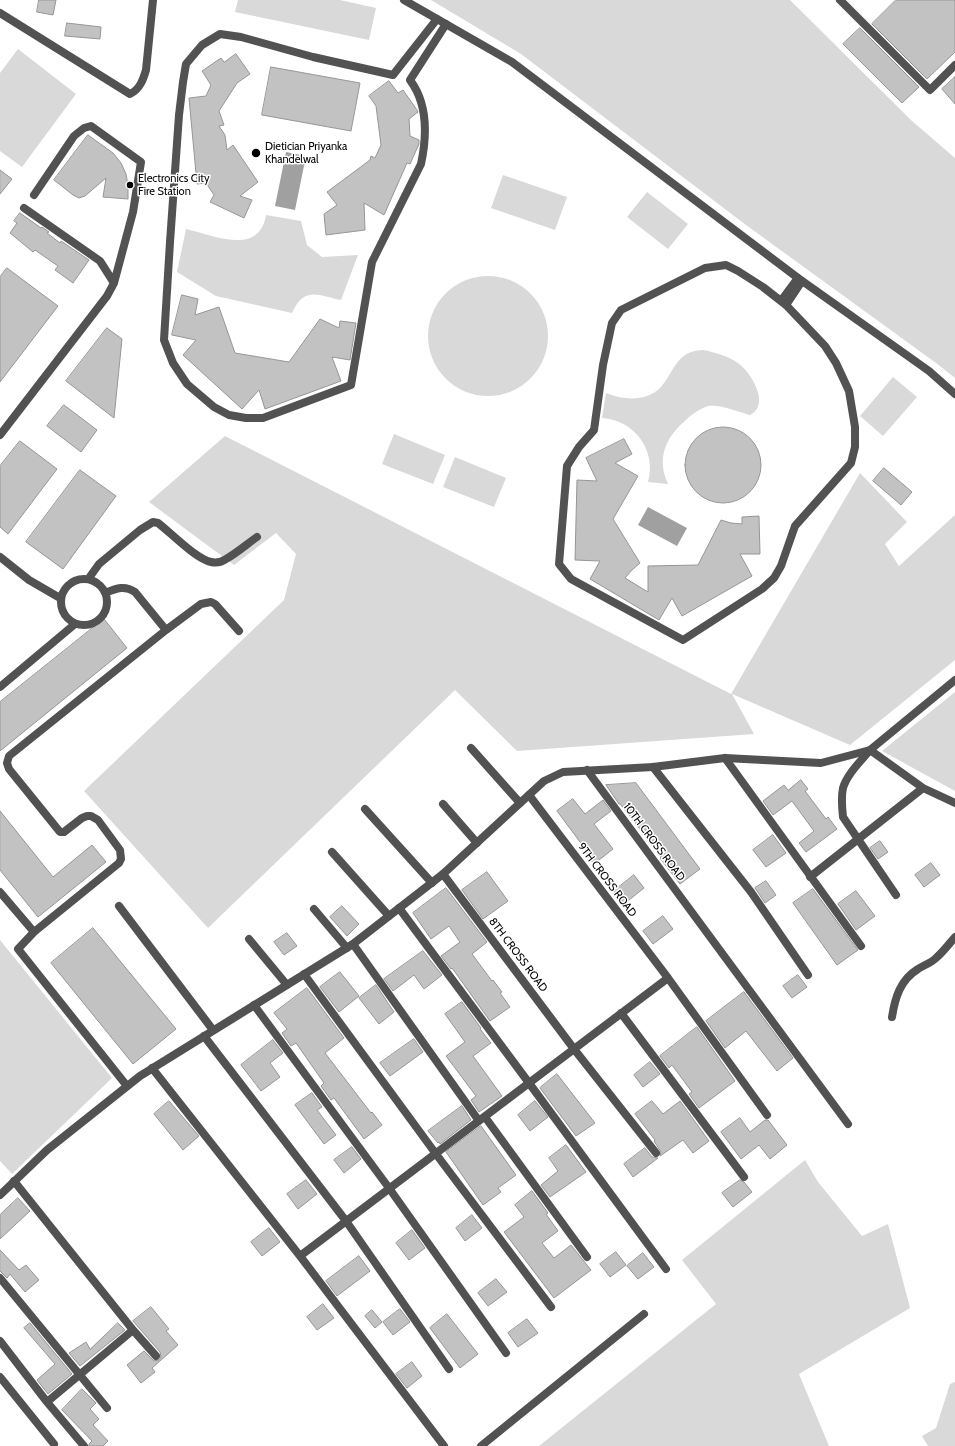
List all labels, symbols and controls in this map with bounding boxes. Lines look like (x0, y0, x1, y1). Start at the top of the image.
place label: Dietician Priyanka Khandelwal (265, 140, 347, 166)
marker: Dietician Priyanka Khandelwal (250, 147, 262, 159)
place label: Electronics City Fire Station (138, 172, 210, 198)
marker: Electronics City Fire Station (125, 180, 135, 190)
street label: 10TH CROSS ROAD (620, 800, 688, 884)
street label: 9TH CROSS ROAD (575, 840, 639, 920)
street label: 8TH CROSS ROAD (486, 915, 550, 995)

